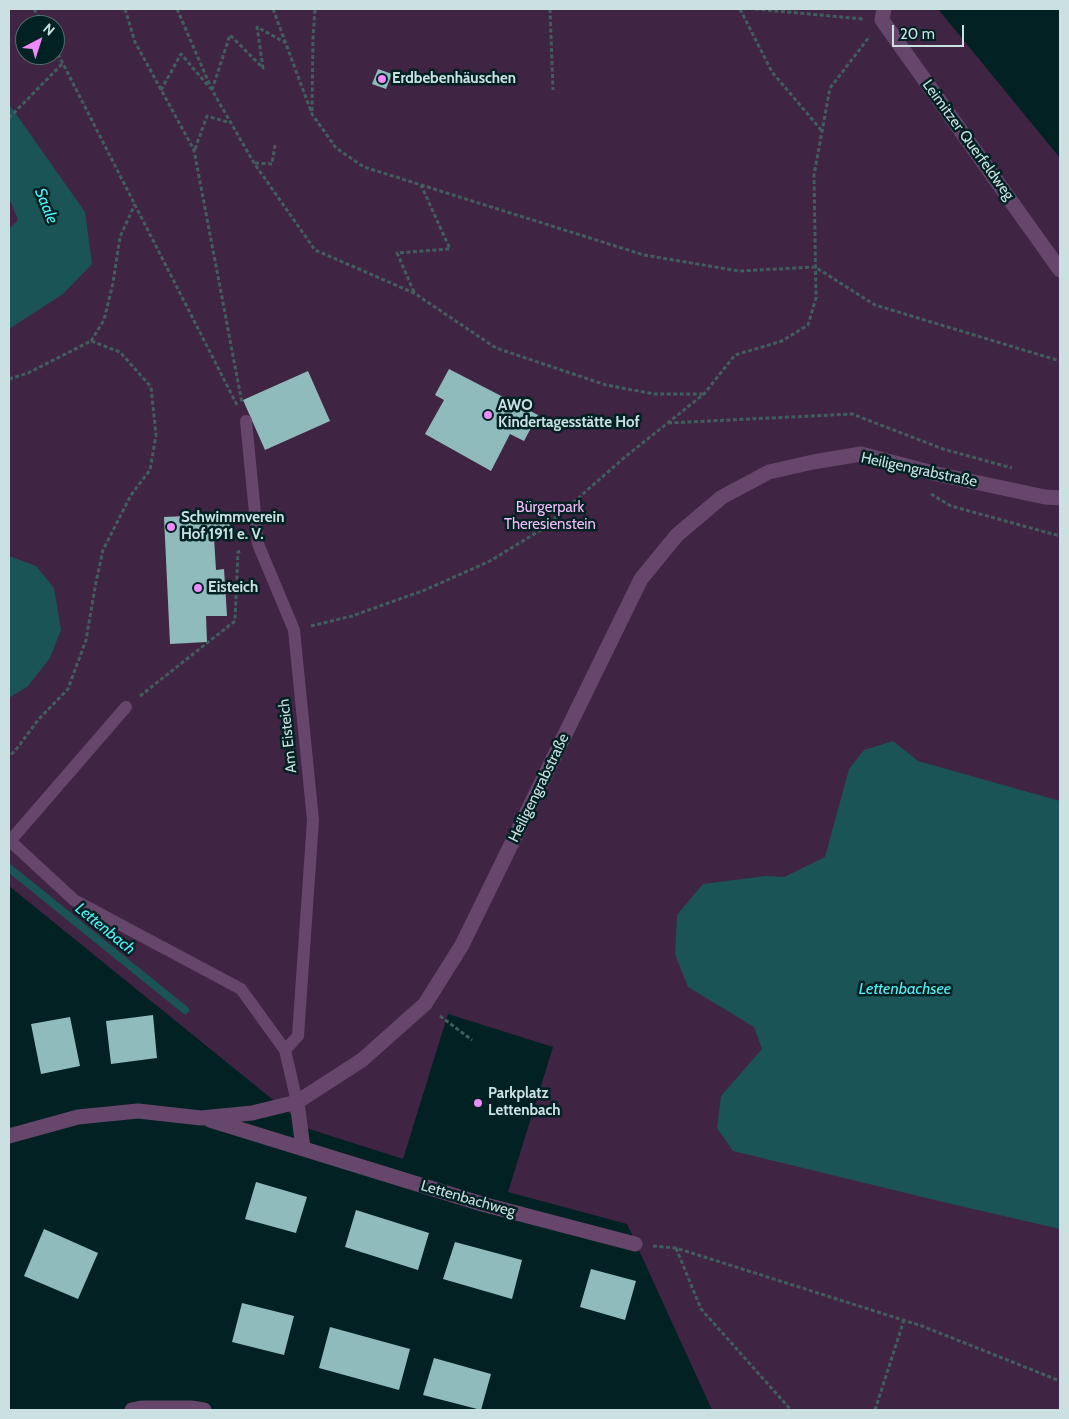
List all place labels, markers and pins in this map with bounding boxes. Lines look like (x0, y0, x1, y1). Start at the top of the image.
place label: Erdbebenhäuschen (392, 70, 516, 88)
marker: Erdbebenhäuschen (376, 73, 388, 85)
place label: AWO Kindertagesstätte Hof (498, 397, 640, 432)
marker: AWO Kindertagesstätte Hof (482, 409, 494, 421)
place label: Schwimmverein Hof 1911 e. V. (181, 509, 284, 544)
marker: Schwimmverein Hof 1911 e. V. (165, 521, 177, 533)
place label: Eisteich (208, 579, 258, 597)
marker: Eisteich (192, 582, 204, 594)
place label: Parkplatz Lettenbach (488, 1085, 561, 1120)
marker: Parkplatz Lettenbach (472, 1097, 484, 1109)

